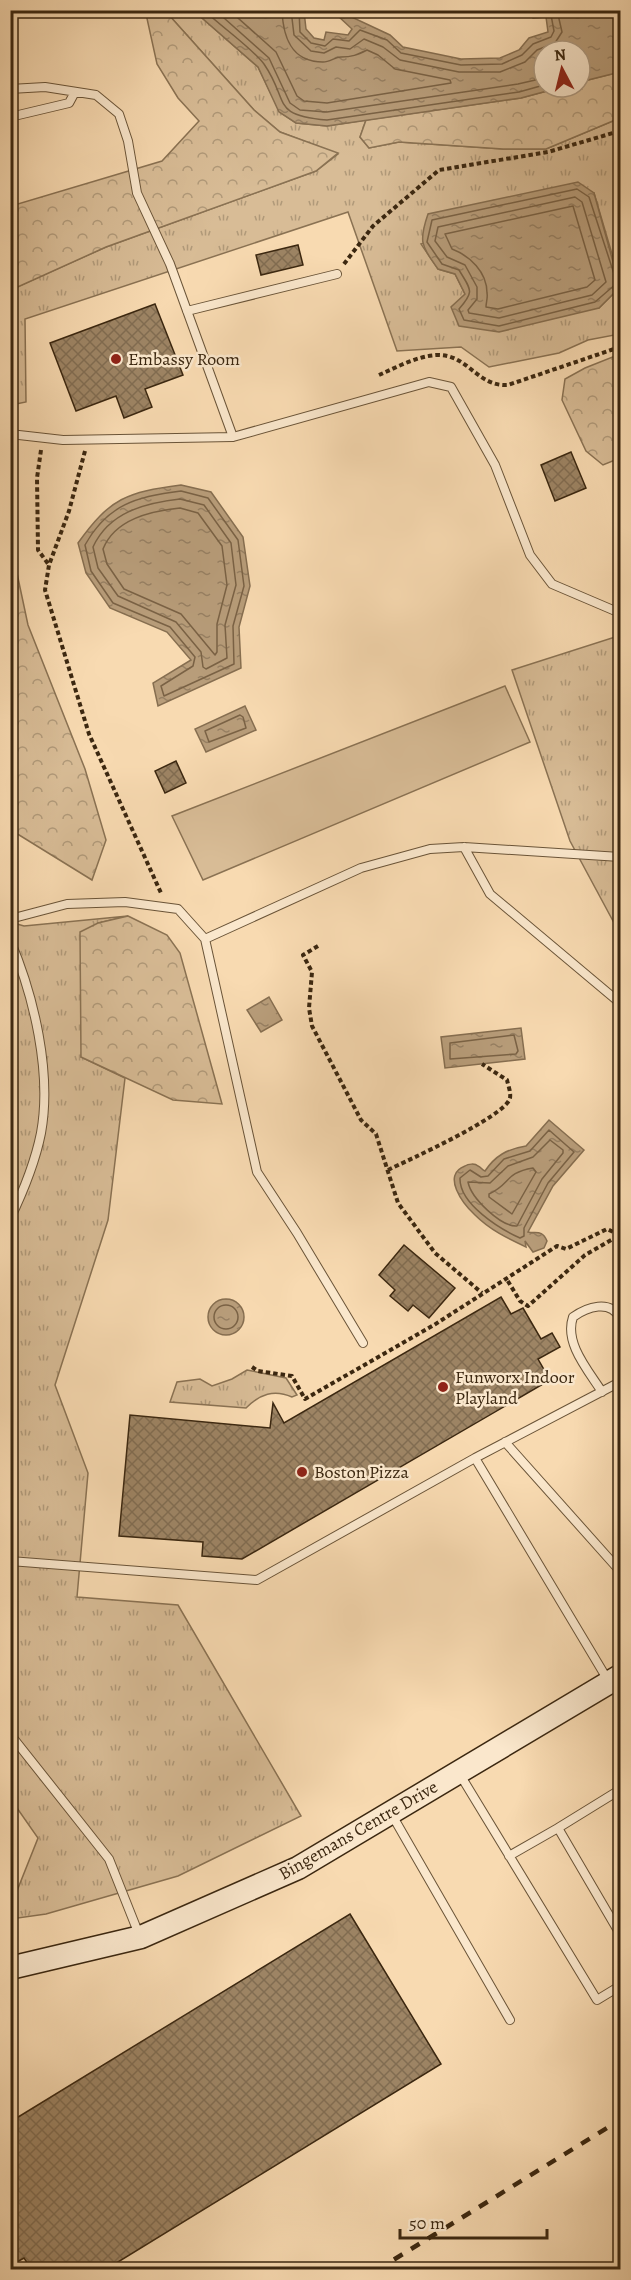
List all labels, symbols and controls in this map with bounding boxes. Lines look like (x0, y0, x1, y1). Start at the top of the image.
north arrow (532, 39, 592, 99)
text: N (553, 43, 568, 67)
place label: Embassy Room (128, 347, 240, 371)
marker: Embassy Room (109, 352, 123, 366)
place label: Funworx Indoor Playland (455, 1365, 575, 1410)
marker: Funworx Indoor Playland (436, 1380, 450, 1394)
place label: Boston Pizza (314, 1460, 409, 1484)
marker: Boston Pizza (295, 1465, 309, 1479)
street label: Bingemans Centre Drive (274, 1775, 442, 1885)
scale bar (400, 2202, 547, 2240)
text: 50 m (409, 2211, 445, 2235)

